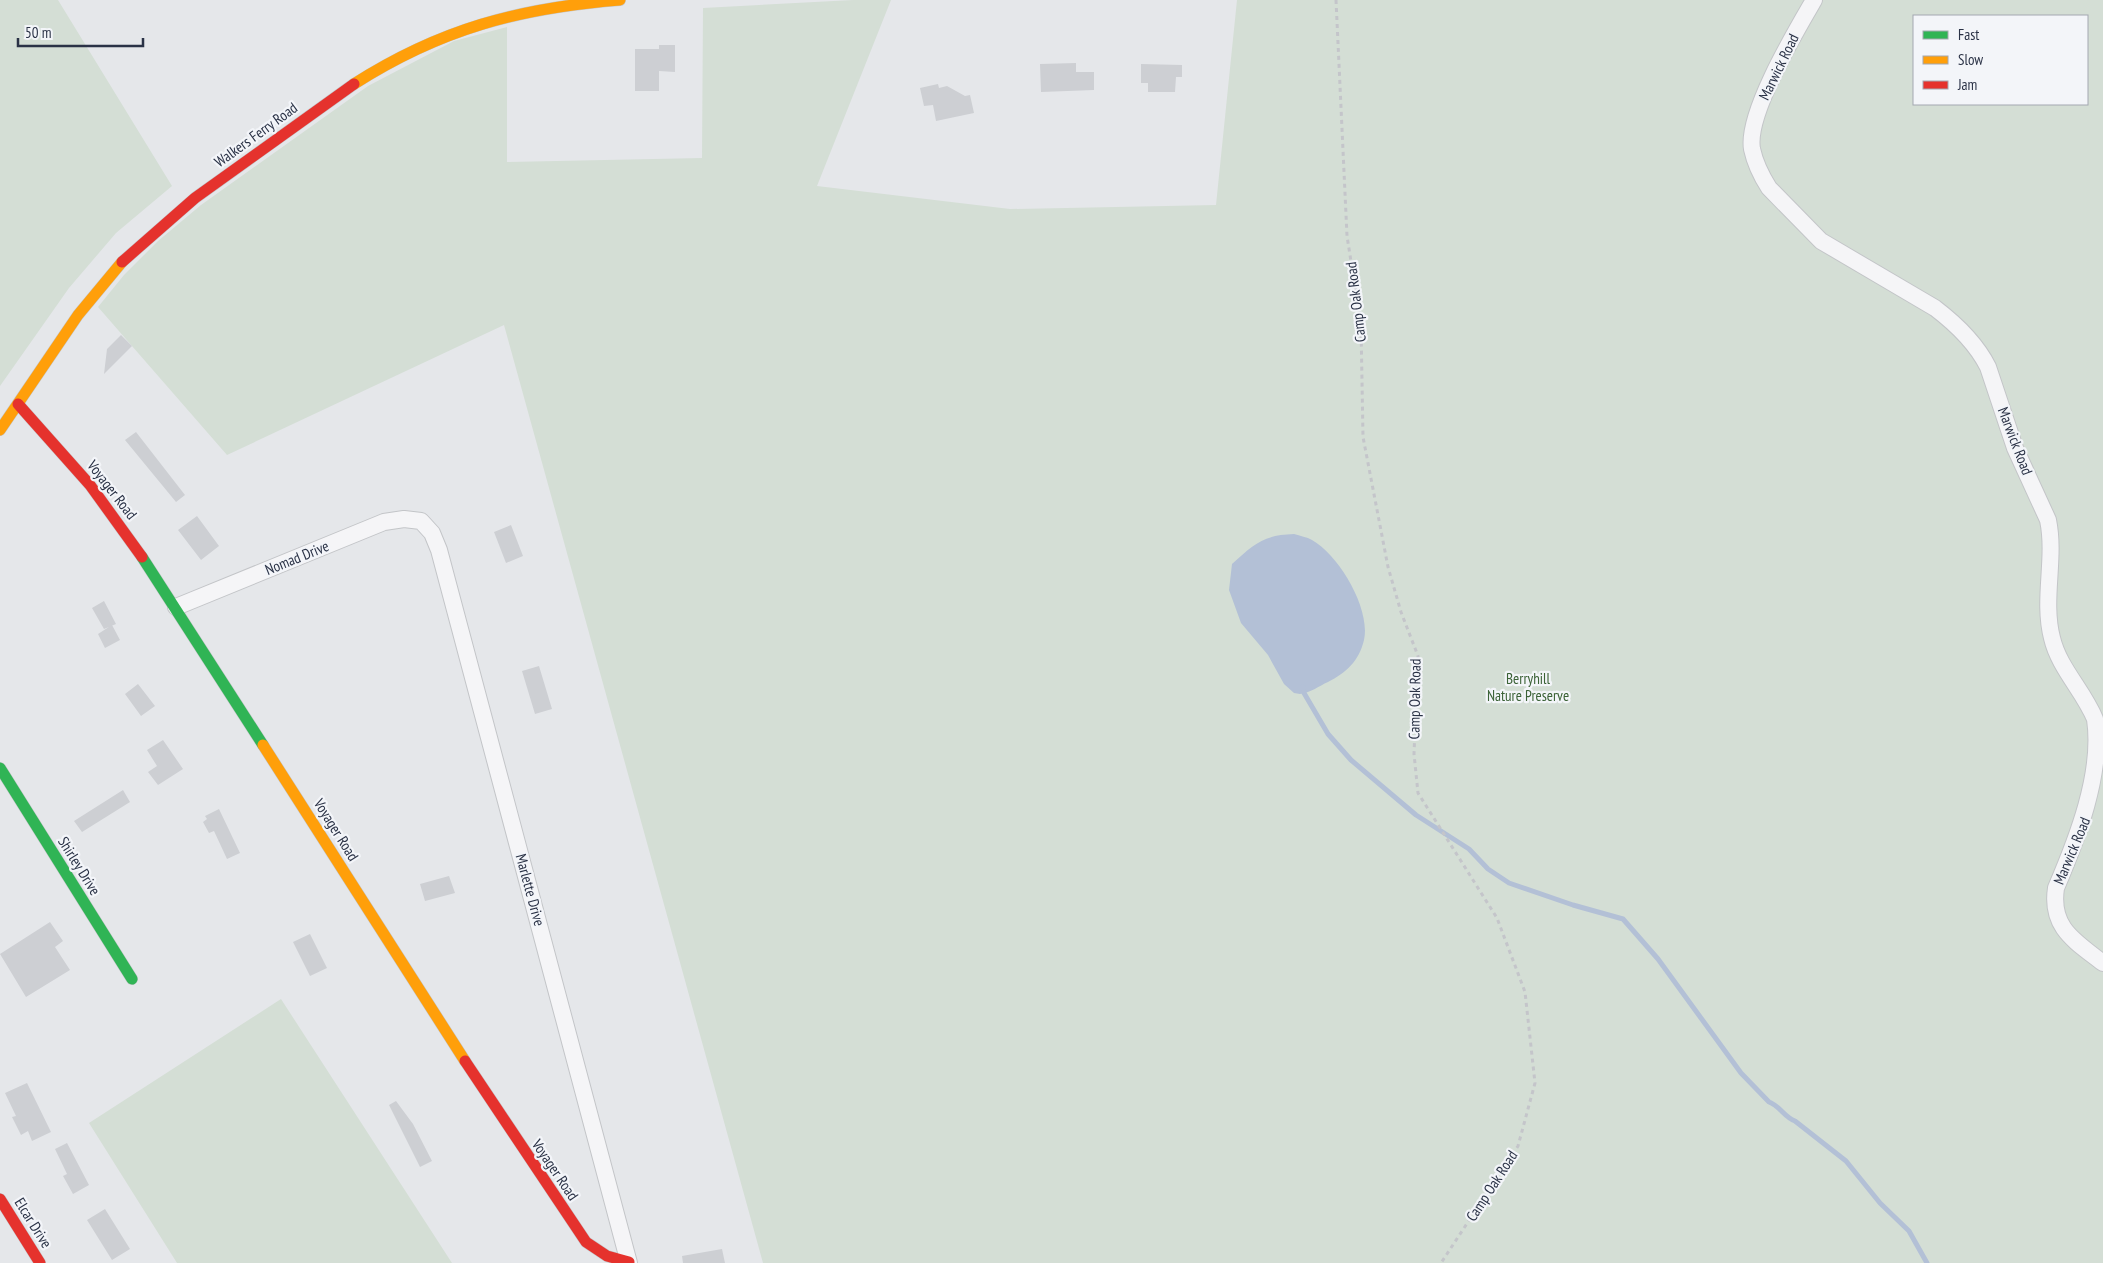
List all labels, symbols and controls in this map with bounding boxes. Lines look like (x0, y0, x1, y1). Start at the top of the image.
scale bar (18, 15, 142, 47)
legend (1913, 15, 2088, 105)
text: 50 m (25, 23, 51, 42)
text: Fast (1958, 25, 1979, 44)
street label: Marwick Road (1754, 31, 1803, 103)
text: Slow (1958, 50, 1983, 69)
text: Jam (1957, 75, 1977, 94)
street label: Walkers Ferry Road (211, 98, 301, 171)
street label: Camp Oak Road (1341, 261, 1370, 343)
street label: Marwick Road (1994, 404, 2037, 478)
street label: Voyager Road (83, 456, 141, 523)
street label: Nomad Drive (262, 536, 332, 579)
street label: Camp Oak Road (1404, 659, 1425, 739)
park label: Berryhill Nature Preserve (1487, 669, 1569, 705)
street label: Voyager Road (309, 794, 363, 864)
street label: Marwick Road (2049, 814, 2094, 887)
street label: Shirley Drive (54, 833, 105, 899)
street label: Marlette Drive (512, 852, 549, 928)
street label: Voyager Road (527, 1135, 583, 1204)
street label: Camp Oak Road (1462, 1147, 1522, 1225)
street label: Elcar Drive (11, 1194, 56, 1251)

